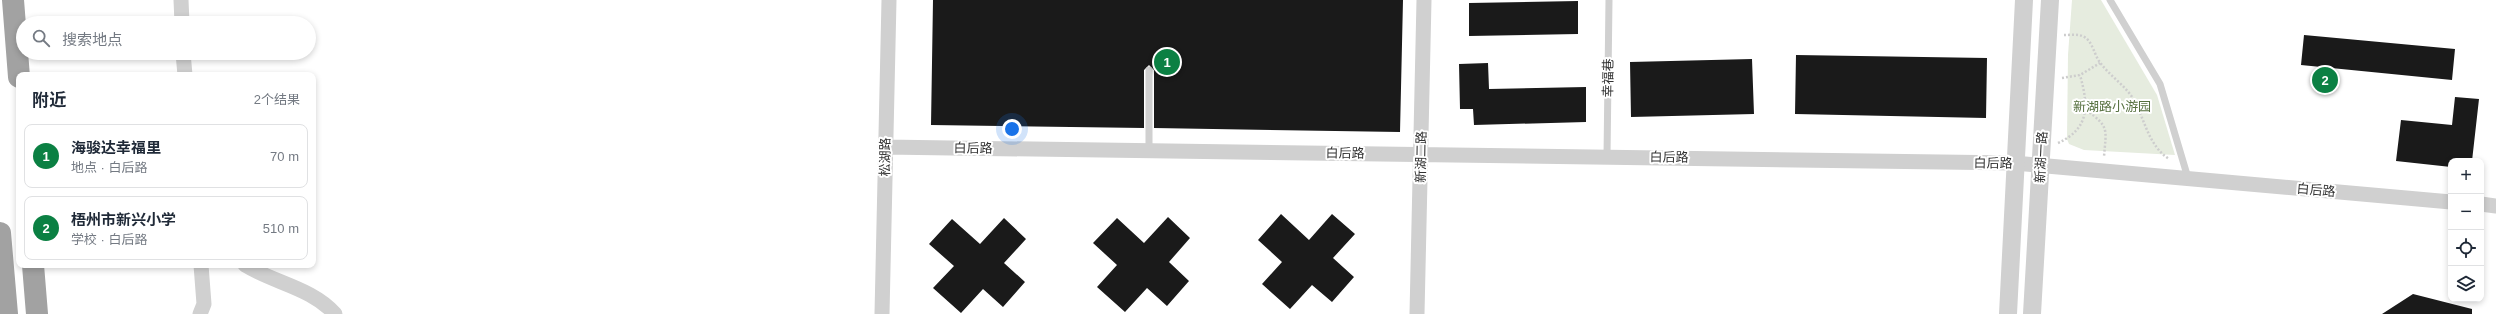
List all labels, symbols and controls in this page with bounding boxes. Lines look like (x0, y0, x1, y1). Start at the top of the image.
search box (16, 16, 316, 60)
icon: search (30, 27, 52, 49)
text: 搜索地点 (62, 31, 122, 48)
pin: 1 (1154, 47, 1180, 77)
street label: 幸福巷 (1600, 58, 1616, 98)
pin: 2 (2312, 65, 2338, 95)
text: 附近 (32, 91, 66, 110)
text: 2个结果 (254, 92, 300, 107)
park label: 新湖路小游园 (2073, 99, 2151, 114)
your location (1002, 119, 1022, 139)
street label: 新湖二路 (1413, 131, 1429, 183)
street label: 新湖一路 (2032, 131, 2050, 183)
street label: 松湖路 (877, 137, 893, 177)
text: 海骏达幸福里 (71, 139, 161, 156)
street label: 白后路 (953, 140, 993, 156)
street label: 白后路 (1325, 145, 1365, 161)
text: 1 (42, 149, 50, 164)
text: 70 m (270, 149, 299, 164)
street label: 白后路 (1649, 149, 1689, 165)
street label: 白后路 (1973, 155, 2013, 171)
map controls (2448, 158, 2484, 302)
button: + (2448, 158, 2484, 194)
text: 地点 · 白后路 (71, 160, 148, 175)
street label: 白后路 (2296, 181, 2336, 199)
button: − (2448, 194, 2484, 230)
text: 梧州市新兴小学 (71, 211, 176, 228)
text: 2 (42, 221, 50, 236)
text: 510 m (263, 221, 299, 236)
button: locate (2448, 230, 2484, 266)
text: 学校 · 白后路 (71, 232, 148, 247)
button: layers (2448, 266, 2484, 302)

